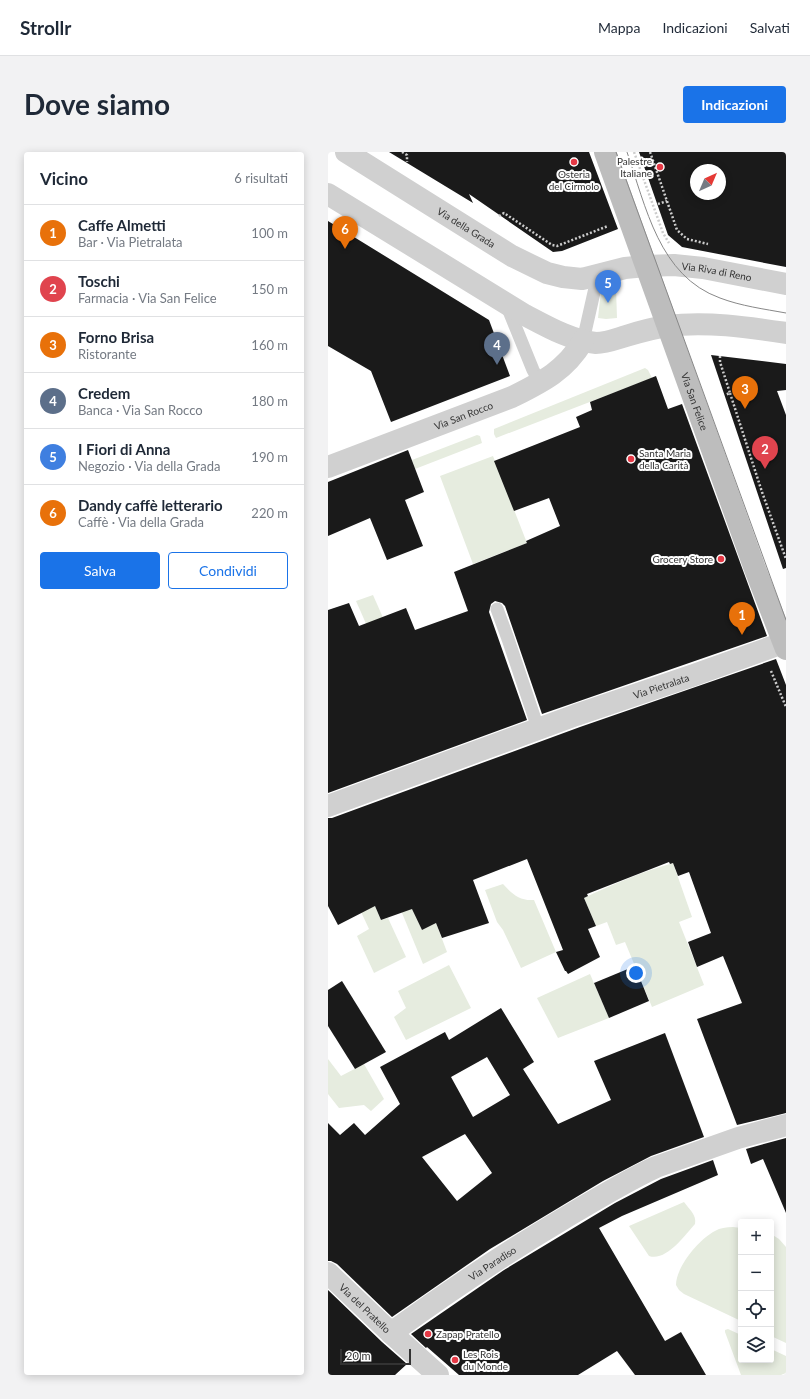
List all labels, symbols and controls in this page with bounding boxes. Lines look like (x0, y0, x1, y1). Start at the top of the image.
text: Strollr (20, 16, 71, 39)
text: Mappa (598, 19, 640, 36)
text: Indicazioni (662, 19, 728, 36)
text: Salvati (750, 19, 790, 36)
button: Indicazioni (683, 86, 786, 123)
text: Dove siamo (24, 87, 170, 121)
place label: Palestre Italiane (617, 155, 652, 179)
marker: Osteria del Cirmolo (569, 157, 579, 167)
marker: Palestre Italiane (655, 162, 665, 172)
north arrow (690, 164, 726, 200)
text: Vicino (40, 168, 88, 189)
place label: Osteria del Cirmolo (549, 168, 600, 192)
text: 6 risultati (234, 170, 288, 186)
street label: Via della Grada (435, 205, 498, 250)
text: Caffe Almetti (78, 216, 166, 234)
pin: 6 (332, 216, 358, 249)
text: 1 (49, 225, 57, 241)
text: 100 m (251, 225, 288, 241)
text: Bar · Via Pietralata (78, 234, 183, 250)
street label: Via Riva di Reno (681, 260, 753, 283)
pin: 5 (595, 270, 621, 303)
text: Toschi (78, 272, 120, 290)
text: 2 (49, 281, 57, 297)
text: 150 m (251, 281, 288, 297)
text: Farmacia · Via San Felice (78, 290, 217, 306)
text: Forno Brisa (78, 328, 154, 346)
pin: 4 (484, 332, 510, 365)
text: 3 (49, 337, 57, 353)
text: 160 m (251, 337, 288, 353)
text: Ristorante (78, 346, 137, 362)
street label: Via San Felice (679, 371, 711, 432)
pin: 3 (732, 376, 758, 409)
text: Credem (78, 384, 130, 402)
text: 4 (49, 393, 57, 409)
text: 180 m (251, 393, 288, 409)
street label: Via San Rocco (432, 399, 495, 432)
text: Banca · Via San Rocco (78, 402, 203, 418)
pin: 2 (752, 436, 778, 469)
text: I Fiori di Anna (78, 440, 170, 458)
place label: Santa Maria della Carità (639, 447, 691, 471)
text: 5 (49, 449, 57, 465)
text: 190 m (251, 449, 288, 465)
marker: Santa Maria della Carità (626, 454, 636, 464)
text: Negozio · Via della Grada (78, 458, 220, 474)
text: Dandy caffè letterario (78, 496, 223, 514)
text: 6 (49, 505, 57, 521)
text: 220 m (251, 505, 288, 521)
text: Caffè · Via della Grada (78, 514, 204, 530)
button: Salva (40, 552, 160, 589)
button: Condividi (168, 552, 288, 589)
place label: Grocery Store (652, 553, 713, 565)
marker: Grocery Store (716, 554, 726, 564)
pin: 1 (729, 602, 755, 635)
street label: Via Pietralata (632, 671, 691, 701)
your location (626, 963, 646, 983)
map controls (738, 1219, 774, 1363)
button: + (738, 1219, 774, 1255)
street label: Via Paradiso (466, 1243, 518, 1283)
button: − (738, 1255, 774, 1291)
street label: Via del Pratello (337, 1281, 393, 1336)
button: locate (738, 1291, 774, 1327)
button: layers (738, 1327, 774, 1363)
place label: Zapap Pratello (436, 1328, 500, 1340)
marker: Zapap Pratello (423, 1329, 433, 1339)
scale bar (340, 1347, 411, 1366)
place label: Les Rois du Monde (463, 1348, 508, 1372)
text: 20 m (346, 1349, 371, 1362)
marker: Les Rois du Monde (450, 1355, 460, 1365)

